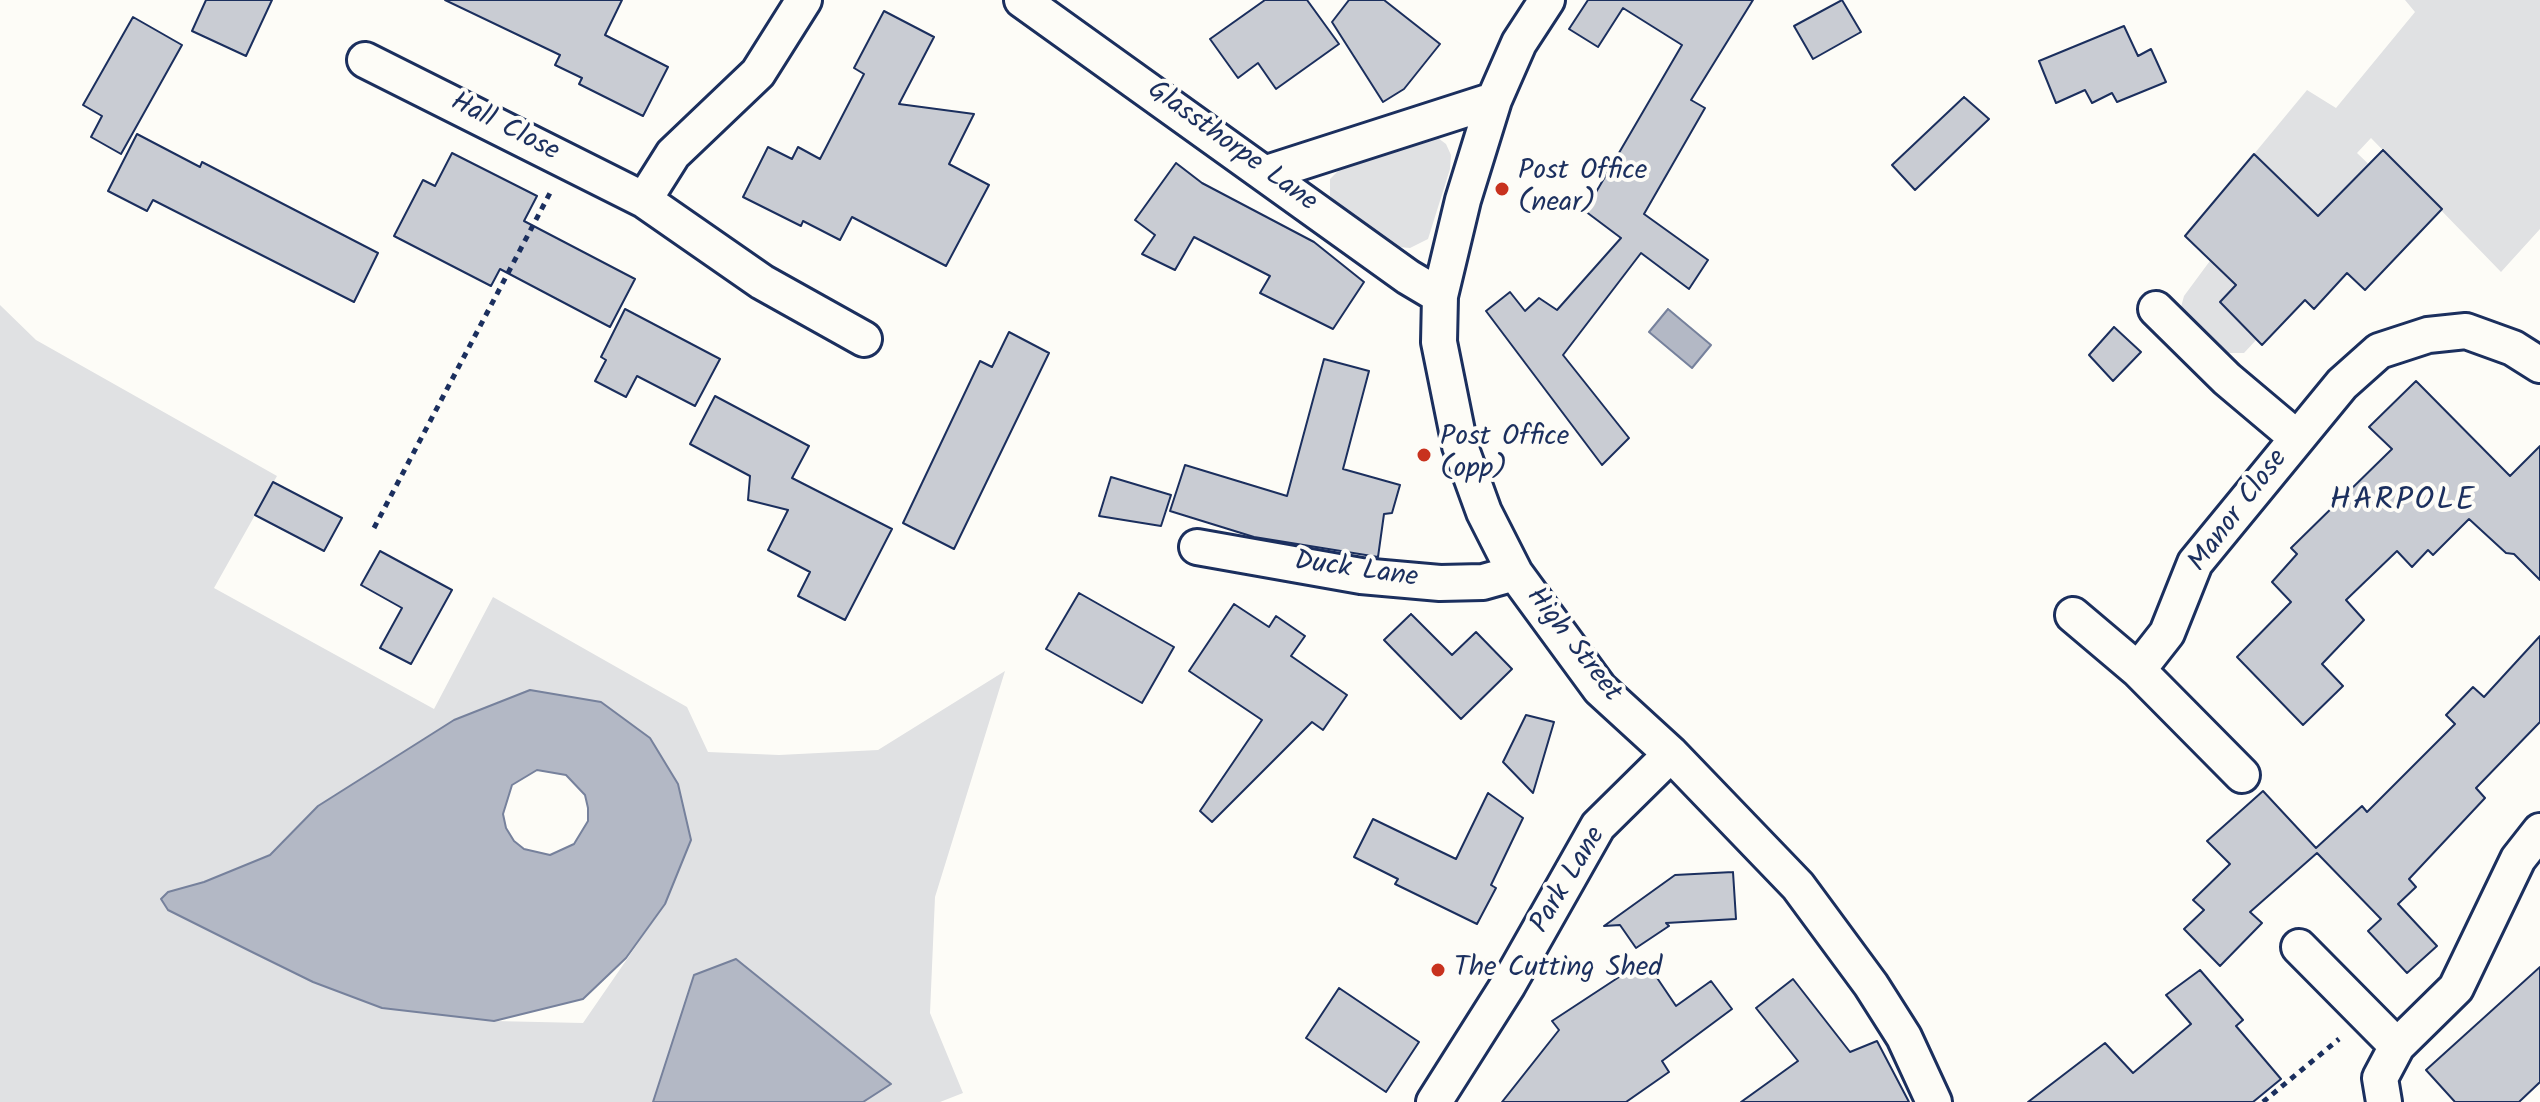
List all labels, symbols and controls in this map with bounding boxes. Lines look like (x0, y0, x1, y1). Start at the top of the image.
street label: Glassthorpe Lane (1139, 75, 1323, 221)
street label: Hall Close (444, 87, 564, 171)
place label: Post Office (near) (1518, 156, 1647, 222)
marker: Post Office (near) (1493, 180, 1511, 198)
place label: Post Office (opp) (1440, 422, 1569, 488)
street label: Manor Close (2183, 444, 2297, 580)
marker: Post Office (opp) (1415, 446, 1433, 464)
district label: HARPOLE (2330, 485, 2476, 523)
street label: Duck Lane (1292, 547, 1420, 597)
street label: High Street (1517, 582, 1627, 710)
street label: Park Lane (1525, 822, 1615, 940)
place label: The Cutting Shed (1454, 953, 1662, 987)
marker: The Cutting Shed (1429, 961, 1447, 979)

